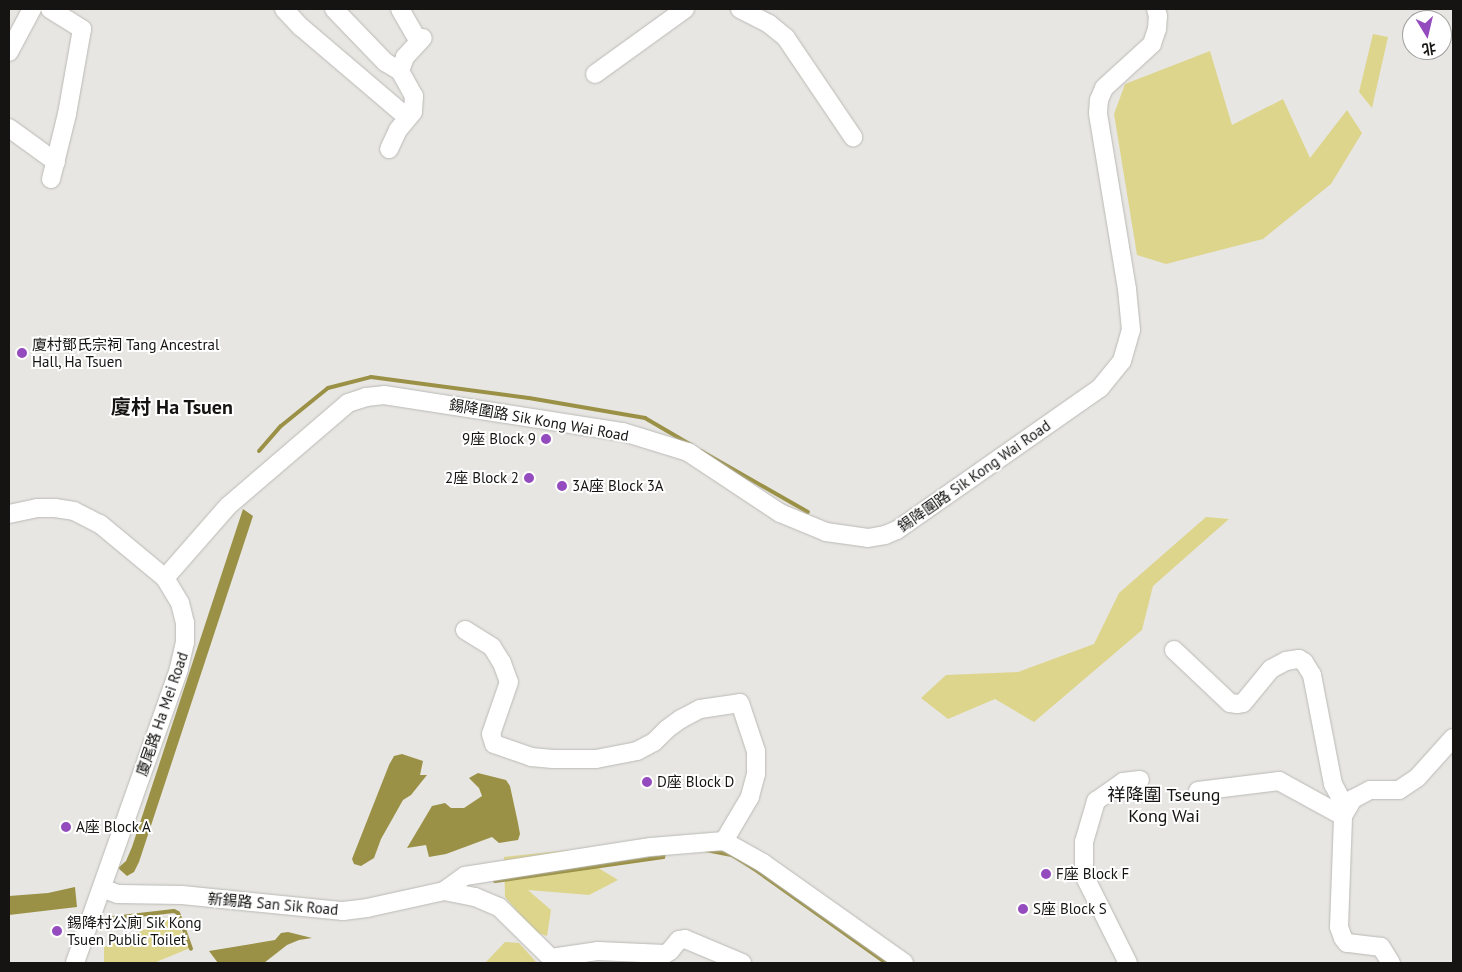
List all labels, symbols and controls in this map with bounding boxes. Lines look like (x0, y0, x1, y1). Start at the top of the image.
north arrow (1402, 10, 1452, 60)
text: 北 (1421, 39, 1438, 59)
place label: 廈村鄧氏宗祠 Tang Ancestral Hall, Ha Tsuen (32, 335, 220, 370)
marker: 廈村鄧氏宗祠 Tang Ancestral Hall, Ha Tsuen (16, 347, 28, 359)
district label: 廈村 Ha Tsuen (111, 395, 233, 419)
street label: 錫降圍路 Sik Kong Wai Road (447, 395, 631, 445)
street label: 錫降圍路 Sik Kong Wai Road (894, 416, 1054, 536)
place label: 9座 Block 9 (462, 430, 536, 448)
marker: 9座 Block 9 (540, 433, 552, 445)
place label: 2座 Block 2 (445, 469, 519, 487)
marker: 2座 Block 2 (523, 472, 535, 484)
place label: 3A座 Block 3A (572, 477, 664, 495)
marker: 3A座 Block 3A (556, 480, 568, 492)
street label: 廈尾路 Ha Mei Road (132, 650, 192, 778)
place label: D座 Block D (657, 773, 735, 791)
marker: D座 Block D (641, 776, 653, 788)
district label: 祥降圍 Tseung Kong Wai (1108, 785, 1220, 828)
place label: A座 Block A (76, 818, 152, 836)
marker: A座 Block A (60, 821, 72, 833)
place label: F座 Block F (1056, 865, 1130, 883)
marker: F座 Block F (1040, 868, 1052, 880)
street label: 新錫路 San Sik Road (207, 889, 339, 919)
place label: S座 Block S (1033, 900, 1107, 918)
marker: S座 Block S (1017, 903, 1029, 915)
place label: 錫降村公廁 Sik Kong Tsuen Public Toilet (67, 913, 202, 948)
marker: 錫降村公廁 Sik Kong Tsuen Public Toilet (51, 925, 63, 937)

